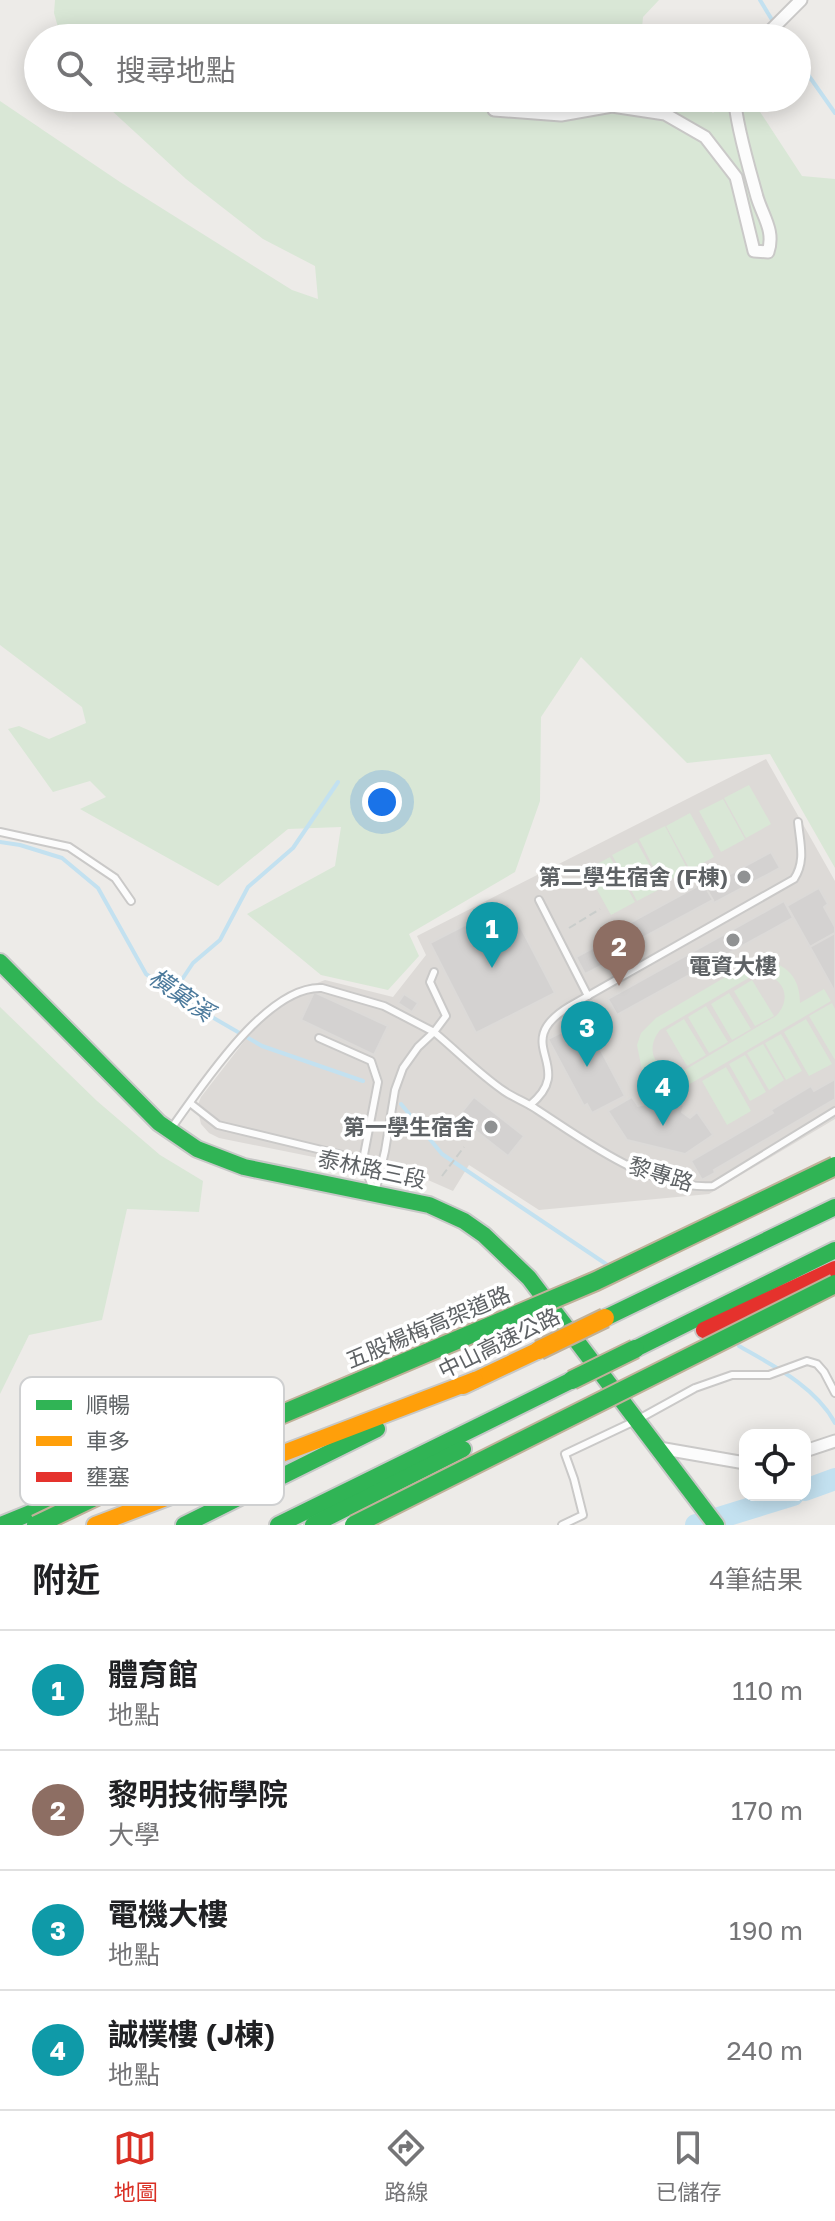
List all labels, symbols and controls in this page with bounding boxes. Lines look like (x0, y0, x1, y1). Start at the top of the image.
search box (24, 24, 811, 112)
icon: search (52, 46, 96, 90)
text: 搜尋地點 (116, 52, 236, 88)
your location (362, 782, 402, 822)
place label: 第二學生宿舍 (F棟) (539, 863, 728, 890)
marker: 第二學生宿舍 (F棟) (735, 868, 753, 886)
pin: 1 (466, 902, 518, 968)
pin: 2 (593, 920, 645, 986)
marker: 電資大樓 (724, 931, 742, 949)
place label: 電資大樓 (689, 952, 777, 979)
water label: 橫窠溪 (144, 961, 222, 1028)
pin: 3 (561, 1001, 613, 1067)
pin: 4 (637, 1060, 689, 1126)
place label: 第一學生宿舍 (343, 1113, 475, 1140)
marker: 第一學生宿舍 (482, 1118, 500, 1136)
street label: 泰林路三段 (315, 1144, 429, 1193)
street label: 黎專路 (626, 1151, 697, 1196)
street label: 五股楊梅高架道路 (342, 1280, 514, 1373)
street label: 中山高速公路 (434, 1301, 564, 1384)
legend (20, 1377, 284, 1505)
text: 順暢 (86, 1391, 130, 1418)
text: 車多 (86, 1427, 130, 1454)
map controls (739, 1429, 811, 1501)
button: locate (739, 1429, 811, 1501)
text: 壅塞 (86, 1463, 130, 1490)
text: 附近 (32, 1559, 100, 1599)
text: 4筆結果 (709, 1564, 803, 1595)
text: 體育館 (108, 1656, 198, 1692)
text: 1 (51, 1675, 65, 1706)
text: 110 m (732, 1675, 803, 1706)
text: 地點 (108, 1699, 160, 1730)
text: 黎明技術學院 (108, 1776, 288, 1812)
text: 2 (50, 1795, 66, 1826)
text: 170 m (731, 1795, 803, 1826)
text: 大學 (108, 1819, 160, 1850)
text: 電機大樓 (108, 1896, 228, 1932)
text: 3 (50, 1915, 66, 1946)
text: 190 m (729, 1915, 803, 1946)
text: 地點 (108, 1939, 160, 1970)
text: 誠樸樓 (J棟) (108, 2016, 275, 2052)
text: 4 (50, 2035, 66, 2066)
text: 240 m (726, 2035, 803, 2066)
text: 地點 (108, 2059, 160, 2090)
tab: 地圖 (113, 2126, 158, 2206)
tab: 路線 (384, 2126, 429, 2206)
tab: 已儲存 (655, 2126, 722, 2206)

